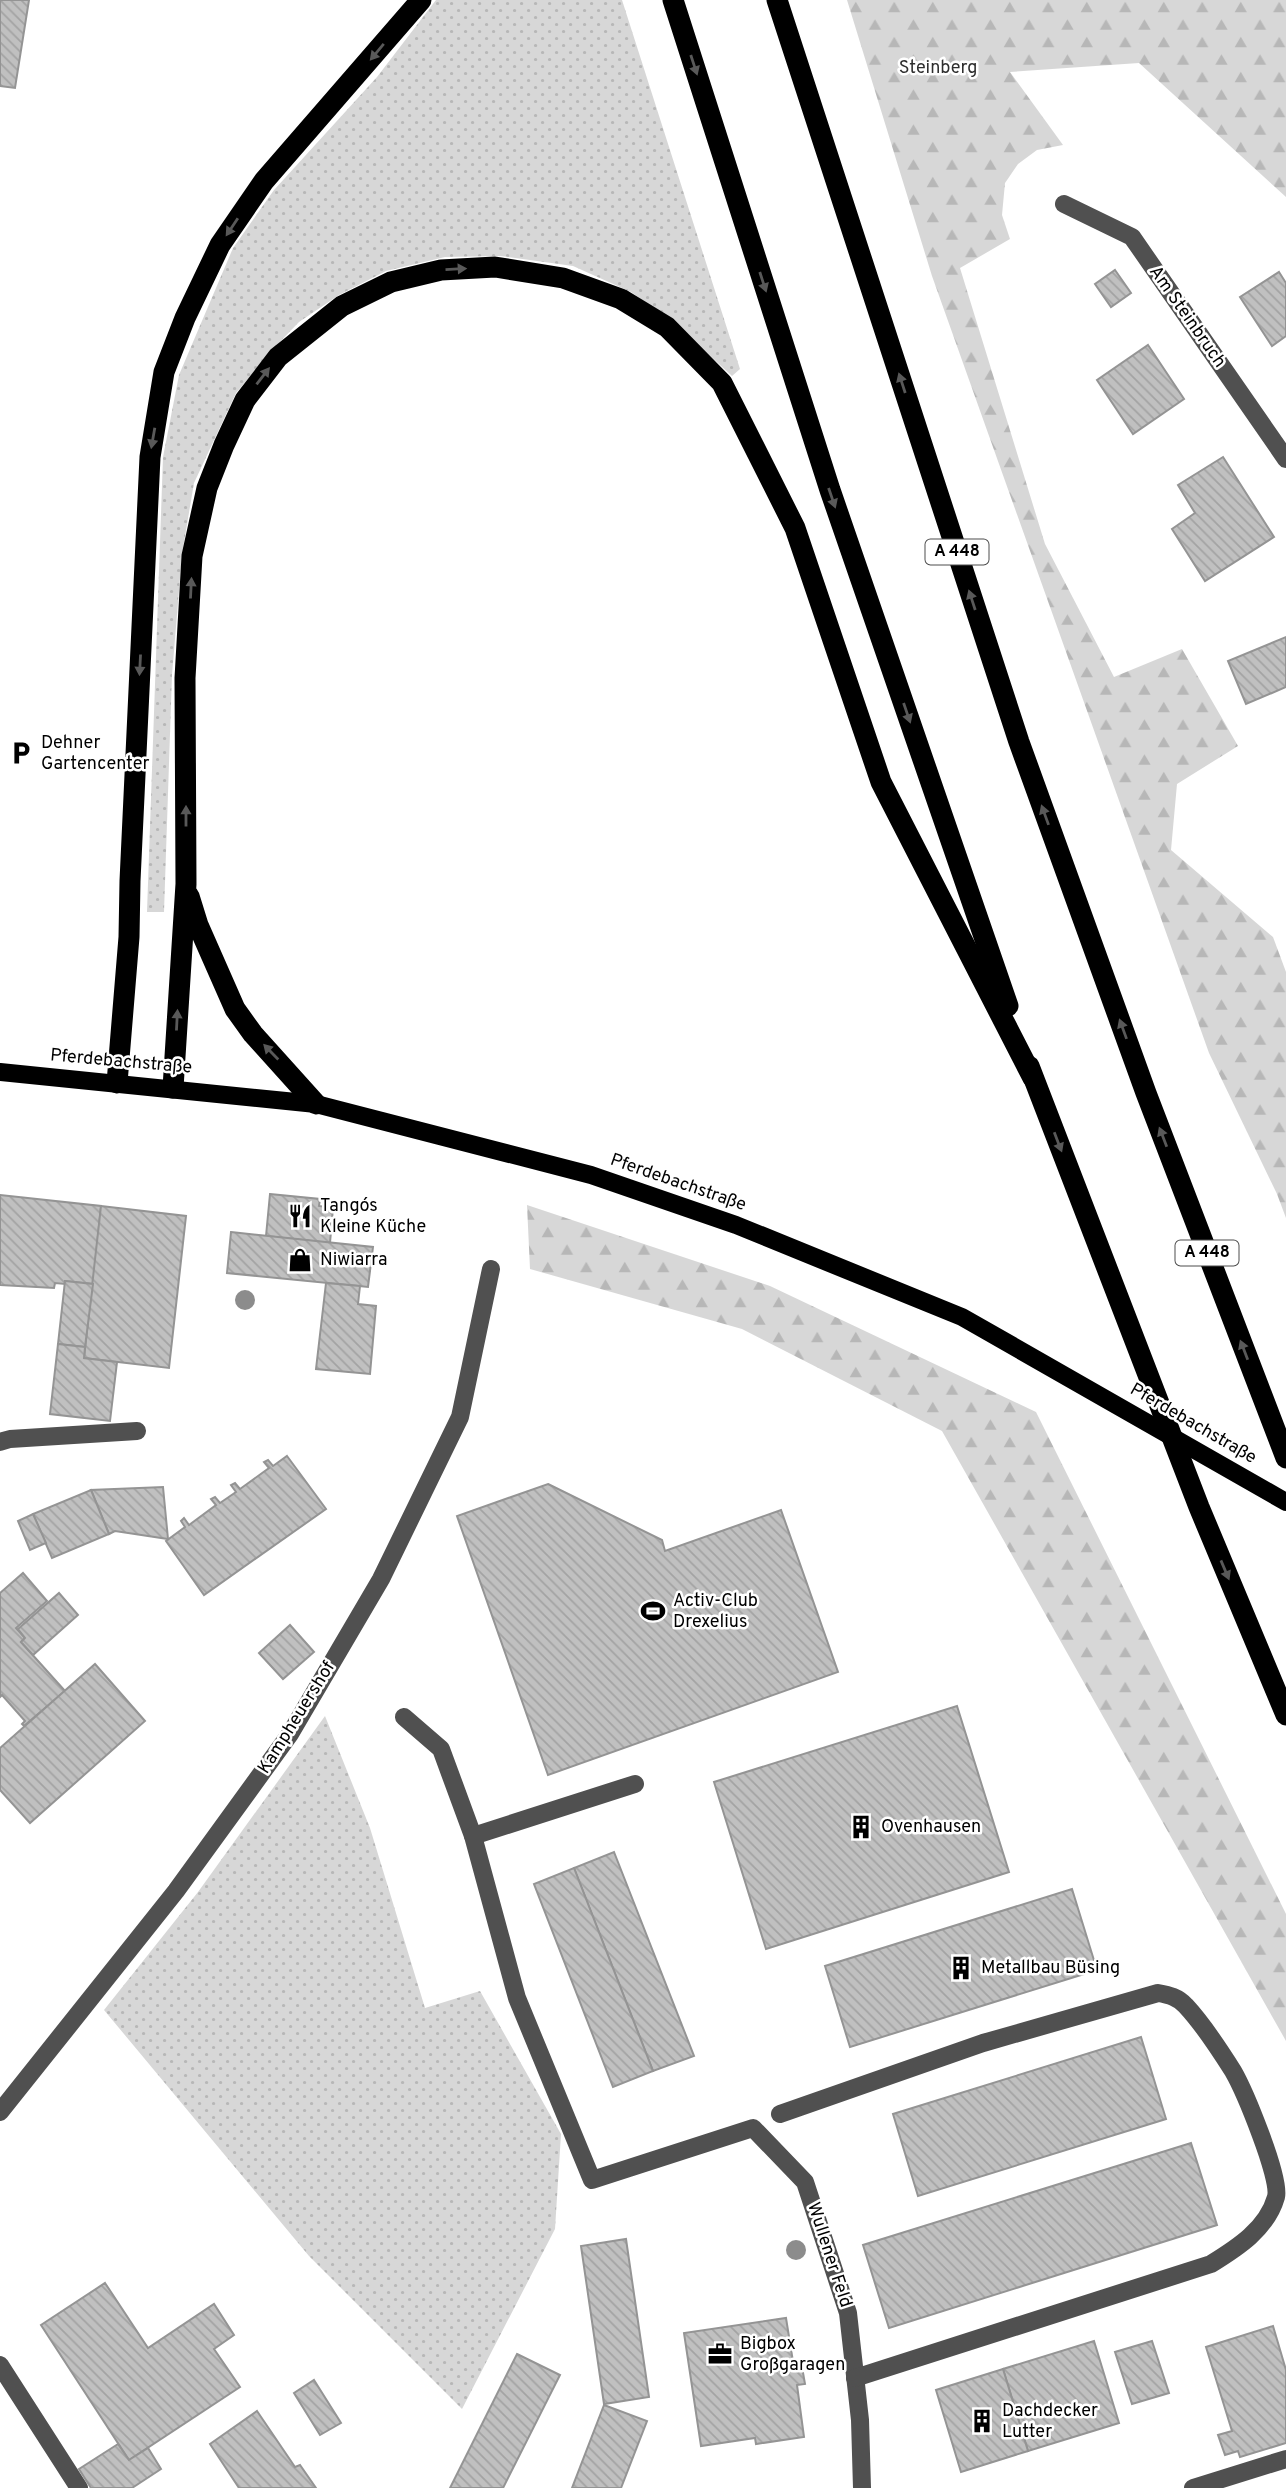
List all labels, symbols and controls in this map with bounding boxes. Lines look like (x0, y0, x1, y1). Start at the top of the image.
one-way arrow (370, 44, 385, 61)
one-way arrow (689, 55, 699, 76)
park label: Steinberg (899, 57, 977, 80)
one-way arrow (225, 218, 239, 236)
street label: Am Steinbruch (1143, 262, 1231, 372)
one-way arrow (446, 263, 468, 274)
one-way arrow (758, 271, 769, 292)
one-way arrow (256, 368, 271, 386)
one-way arrow (896, 373, 907, 394)
one-way arrow (147, 427, 158, 449)
one-way arrow (827, 488, 838, 509)
road number: A 448 (926, 540, 988, 565)
one-way arrow (185, 577, 196, 599)
one-way arrow (966, 589, 977, 610)
one-way arrow (134, 655, 145, 677)
one-way arrow (902, 703, 913, 724)
place label: Dehner Gartencenter (41, 732, 150, 776)
parking icon: Dehner Gartencenter (7, 739, 35, 767)
one-way arrow (180, 804, 192, 826)
one-way arrow (1039, 805, 1050, 826)
one-way arrow (171, 1008, 182, 1030)
one-way arrow (1117, 1019, 1128, 1040)
street label: Pferdebachstraße (49, 1044, 193, 1080)
one-way arrow (262, 1044, 279, 1061)
one-way arrow (1157, 1127, 1168, 1148)
one-way arrow (1053, 1132, 1064, 1153)
street label: Pferdebachstraße (607, 1149, 749, 1217)
place label: Tango´s Kleine Küche (320, 1195, 426, 1239)
restaurant icon: Tango´s Kleine Küche (286, 1202, 314, 1230)
road number: A 448 (1176, 1240, 1238, 1266)
shop icon: Niwiarra (286, 1246, 314, 1274)
place label: Niwiarra (320, 1249, 387, 1272)
one-way arrow (1238, 1339, 1249, 1360)
street label: Pferdebachstraße (1126, 1378, 1260, 1470)
one-way arrow (1220, 1560, 1231, 1581)
place label: Activ-Club Drexelius (673, 1590, 758, 1634)
sports icon: Activ-Club Drexelius (639, 1597, 667, 1625)
street label: Kampheuershof (253, 1657, 341, 1779)
building icon: Ovenhausen (847, 1813, 875, 1841)
place label: Ovenhausen (881, 1816, 981, 1839)
building icon: Metallbau Büsing (947, 1954, 975, 1982)
place label: Metallbau Büsing (981, 1957, 1120, 1980)
street label: Wullener Feld (801, 2200, 857, 2310)
place label: Bigbox Großgaragen (740, 2333, 845, 2377)
office icon: Bigbox Großgaragen (706, 2340, 734, 2368)
place label: Dachdecker Lutter (1002, 2400, 1098, 2444)
building icon: Dachdecker Lutter (968, 2407, 996, 2435)

